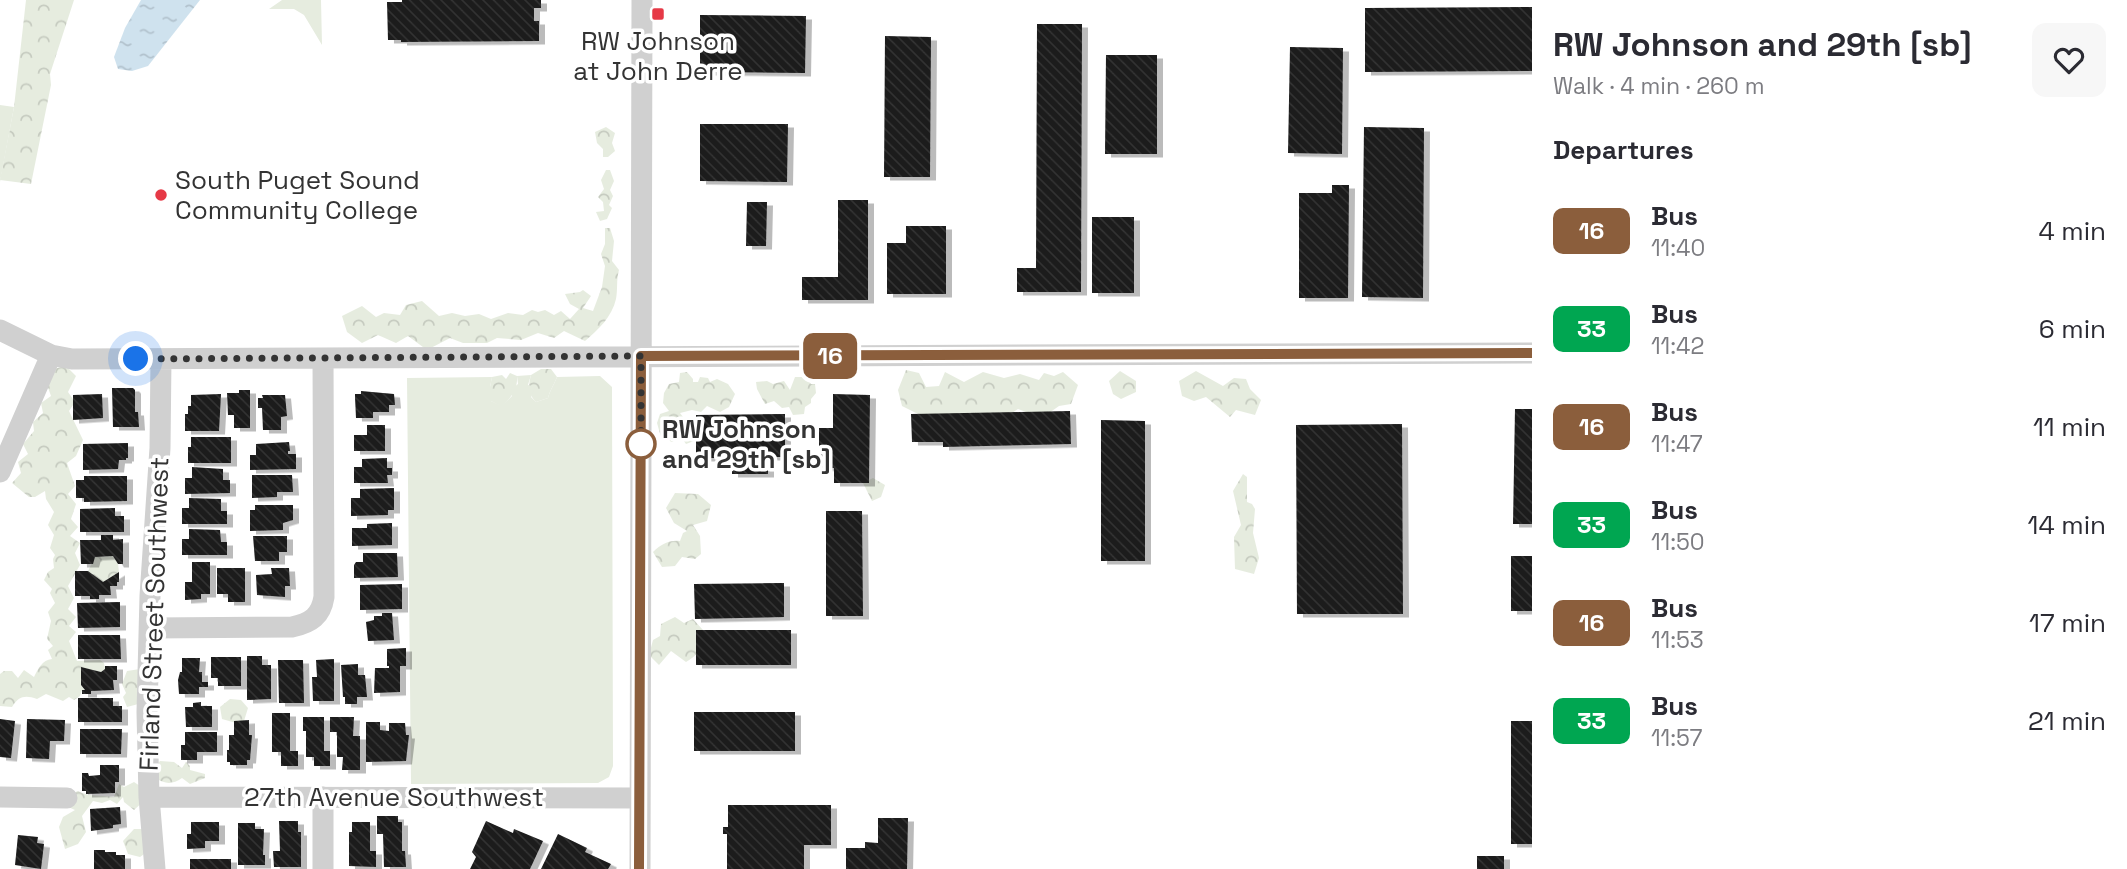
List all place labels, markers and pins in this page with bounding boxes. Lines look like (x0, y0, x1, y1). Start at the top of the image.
marker: RW Johnson at John Derre (650, 6, 666, 22)
place label: RW Johnson at John Derre (573, 24, 743, 88)
place label: South Puget Sound Community College (175, 163, 420, 227)
marker: South Puget Sound Community College (153, 187, 169, 203)
place label: RW Johnson and 29th [sb] (662, 412, 831, 476)
marker: RW Johnson and 29th [sb] (626, 429, 656, 459)

